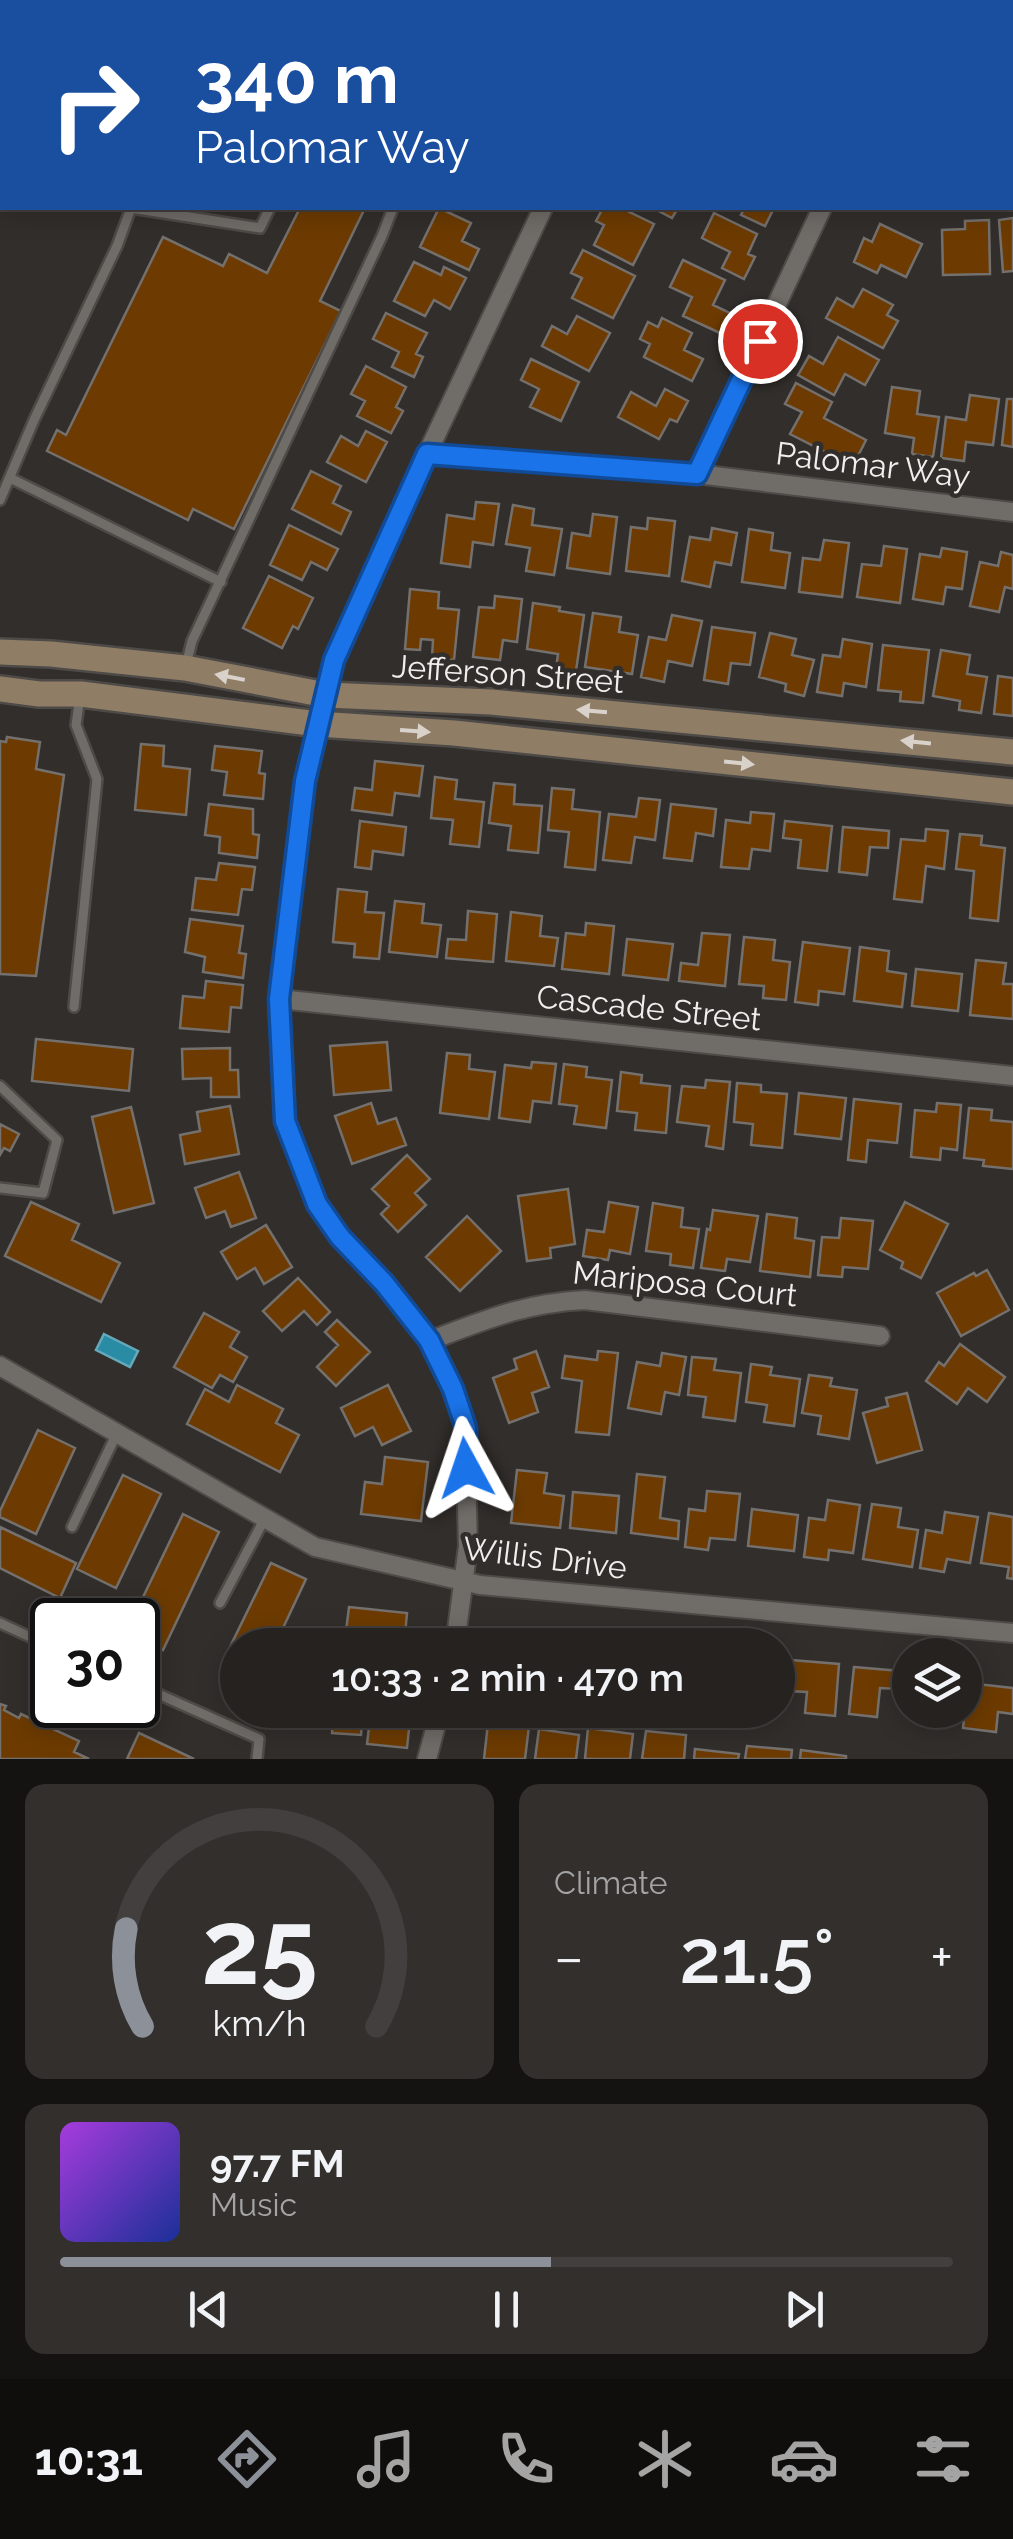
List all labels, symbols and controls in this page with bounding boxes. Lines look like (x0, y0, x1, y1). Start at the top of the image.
text: 340 m (195, 37, 399, 119)
icon: right (30, 40, 160, 170)
text: Palomar Way (195, 121, 470, 174)
pin (718, 299, 803, 384)
icon: arrive (733, 314, 788, 369)
street label: Palomar Way (774, 434, 972, 495)
street label: Jefferson Street (391, 647, 625, 700)
one-way arrow (214, 668, 245, 684)
one-way arrow (576, 703, 608, 719)
one-way arrow (400, 723, 432, 739)
one-way arrow (900, 733, 931, 749)
one-way arrow (723, 755, 755, 771)
street label: Cascade Street (535, 977, 763, 1038)
street label: Mariposa Court (571, 1253, 799, 1314)
position arrow (414, 1416, 518, 1520)
street label: Willis Drive (461, 1529, 629, 1586)
speed limit sign: 30 (30, 1598, 160, 1728)
map controls (892, 1638, 982, 1728)
button: layers (892, 1638, 982, 1728)
text: 10:33 · 2 min · 470 m (331, 1655, 684, 1700)
text: Climate (554, 1864, 668, 1901)
text: 25 (201, 1886, 318, 2008)
text: 21.5° (680, 1912, 834, 2001)
text: − (554, 1925, 584, 1990)
text: + (930, 1925, 953, 1990)
text: km/h (212, 2002, 307, 2044)
text: 97.7 FM (210, 2141, 345, 2186)
text: Music (210, 2186, 297, 2223)
icon: previous (181, 2282, 236, 2337)
icon: pause (479, 2282, 534, 2337)
icon: next (777, 2282, 832, 2337)
icon: directions (212, 2424, 282, 2494)
icon: music (351, 2424, 421, 2494)
icon: phone (491, 2424, 561, 2494)
icon: climate (630, 2424, 700, 2494)
icon: car (769, 2424, 839, 2494)
icon: filters (908, 2424, 978, 2494)
text: 10:31 (35, 2433, 143, 2486)

